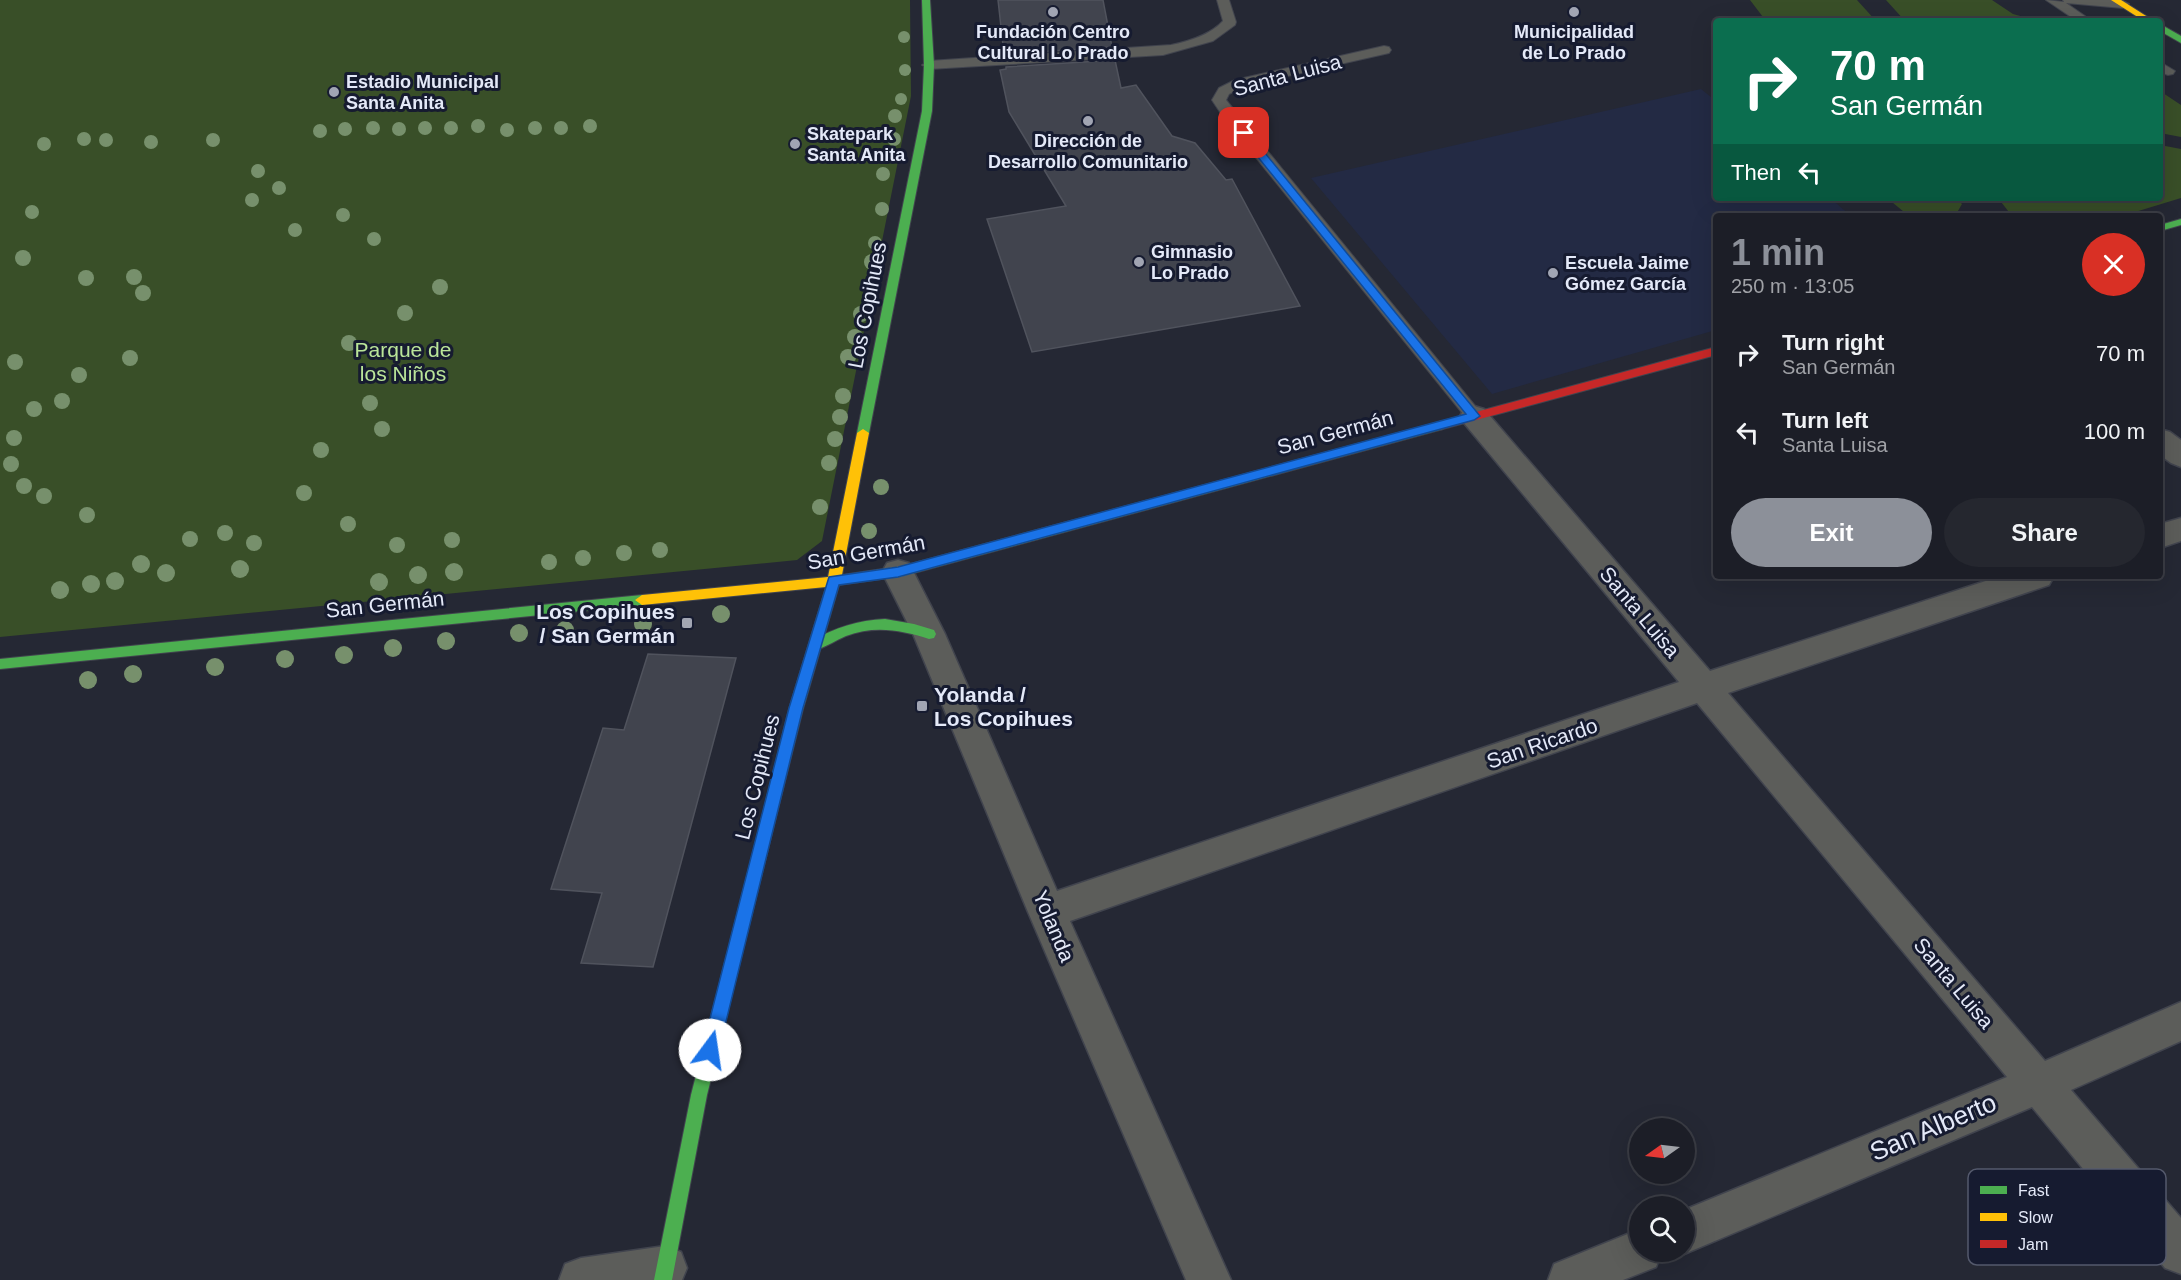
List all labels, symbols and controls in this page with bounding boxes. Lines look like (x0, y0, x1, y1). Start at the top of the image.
marker: Fundación Centro Cultural Lo Prado (1046, 5, 1060, 19)
marker: Municipalidad de Lo Prado (1567, 5, 1581, 19)
place label: Fundación Centro Cultural Lo Prado (976, 22, 1130, 63)
place label: Municipalidad de Lo Prado (1514, 22, 1634, 63)
icon: right (1731, 42, 1809, 120)
text: 70 m (1830, 42, 1926, 89)
street label: Santa Luisa (1230, 49, 1344, 100)
place label: Estadio Municipal Santa Anita (346, 72, 499, 113)
marker: Estadio Municipal Santa Anita (327, 85, 341, 99)
text: San Germán (1830, 91, 1983, 121)
pin (1218, 107, 1269, 158)
marker: Dirección de Desarrollo Comunitario (1081, 114, 1095, 128)
icon: arrive (1227, 116, 1260, 149)
place label: Skatepark Santa Anita (807, 124, 906, 165)
place label: Dirección de Desarrollo Comunitario (988, 131, 1188, 172)
marker: Skatepark Santa Anita (788, 137, 802, 151)
icon: left (1793, 156, 1826, 189)
text: Then (1731, 160, 1781, 185)
text: 1 min (1731, 232, 1825, 273)
button: close (2082, 233, 2145, 296)
street label: Los Copihues (843, 240, 891, 370)
place label: Gimnasio Lo Prado (1151, 242, 1233, 283)
place label: Escuela Jaime Gómez García (1565, 253, 1689, 294)
marker: Gimnasio Lo Prado (1132, 255, 1146, 269)
marker: Escuela Jaime Gómez García (1546, 266, 1560, 280)
text: 250 m · 13:05 (1731, 275, 1854, 297)
text: Turn right (1782, 330, 1884, 355)
park label: Parque de los Niños (355, 338, 451, 385)
icon: right (1731, 338, 1764, 371)
text: 70 m (2096, 341, 2145, 366)
text: San Germán (1782, 356, 1895, 378)
street label: San Germán (1275, 405, 1395, 459)
text: Turn left (1782, 408, 1868, 433)
icon: left (1731, 416, 1764, 449)
text: 100 m (2084, 419, 2145, 444)
text: Santa Luisa (1782, 434, 1888, 456)
button: Exit (1731, 498, 1932, 567)
button: Share (1944, 498, 2145, 567)
street label: San Germán (805, 530, 927, 574)
street label: Santa Luisa (1596, 562, 1685, 662)
street label: San Germán (325, 586, 445, 622)
place label: Los Copihues / San Germán (536, 600, 675, 647)
marker: Los Copihues / San Germán (680, 616, 694, 630)
place label: Yolanda / Los Copihues (934, 683, 1073, 730)
marker: Yolanda / Los Copihues (915, 699, 929, 713)
street label: Los Copihues (730, 712, 784, 842)
street label: San Ricardo (1484, 713, 1600, 773)
street label: Yolanda (1029, 887, 1079, 965)
street label: Santa Luisa (1910, 933, 1999, 1033)
position arrow (678, 1018, 742, 1082)
street label: San Alberto (1865, 1087, 2001, 1167)
north arrow (1629, 1118, 1695, 1184)
map controls (1629, 1118, 1695, 1262)
legend (1968, 1169, 2166, 1265)
text: Fast (2018, 1182, 2050, 1199)
button: search (1629, 1196, 1695, 1262)
text: Slow (2018, 1209, 2053, 1226)
text: Jam (2018, 1236, 2048, 1253)

